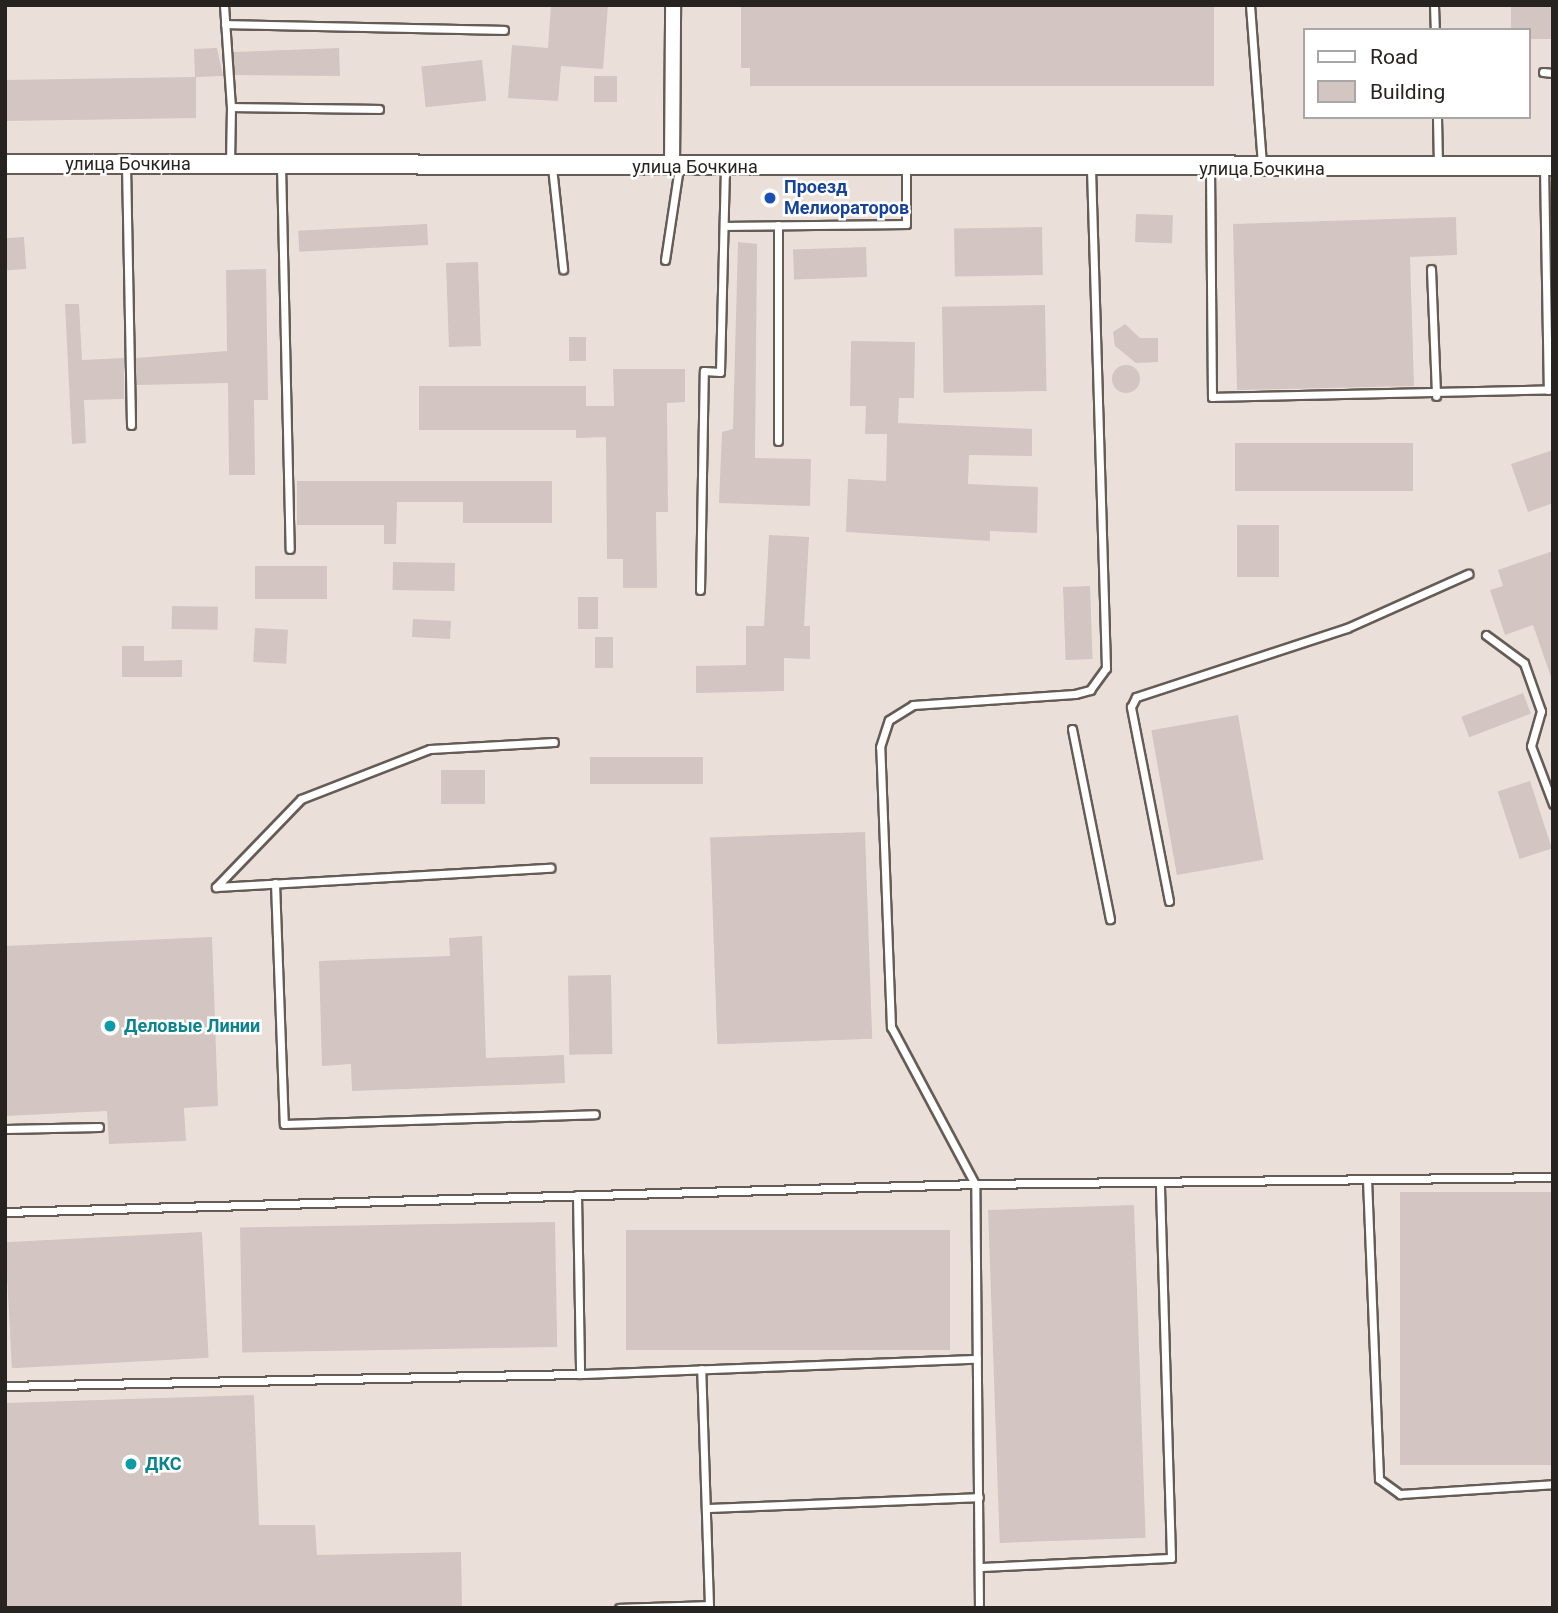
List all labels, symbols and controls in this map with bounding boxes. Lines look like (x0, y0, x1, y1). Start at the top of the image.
legend (1302, 28, 1530, 119)
text: Road (1370, 45, 1418, 69)
text: Building (1370, 80, 1445, 104)
street label: улица Бочкина (65, 153, 191, 175)
street label: улица Бочкина (632, 156, 758, 178)
street label: улица Бочкина (1199, 158, 1325, 180)
place label: Проезд Мелиораторов (784, 177, 909, 220)
marker: Проезд Мелиораторов (762, 190, 778, 206)
place label: Деловые Линии (124, 1015, 260, 1037)
marker: Деловые Линии (102, 1018, 118, 1034)
place label: ДКС (145, 1453, 182, 1475)
marker: ДКС (123, 1456, 139, 1472)

